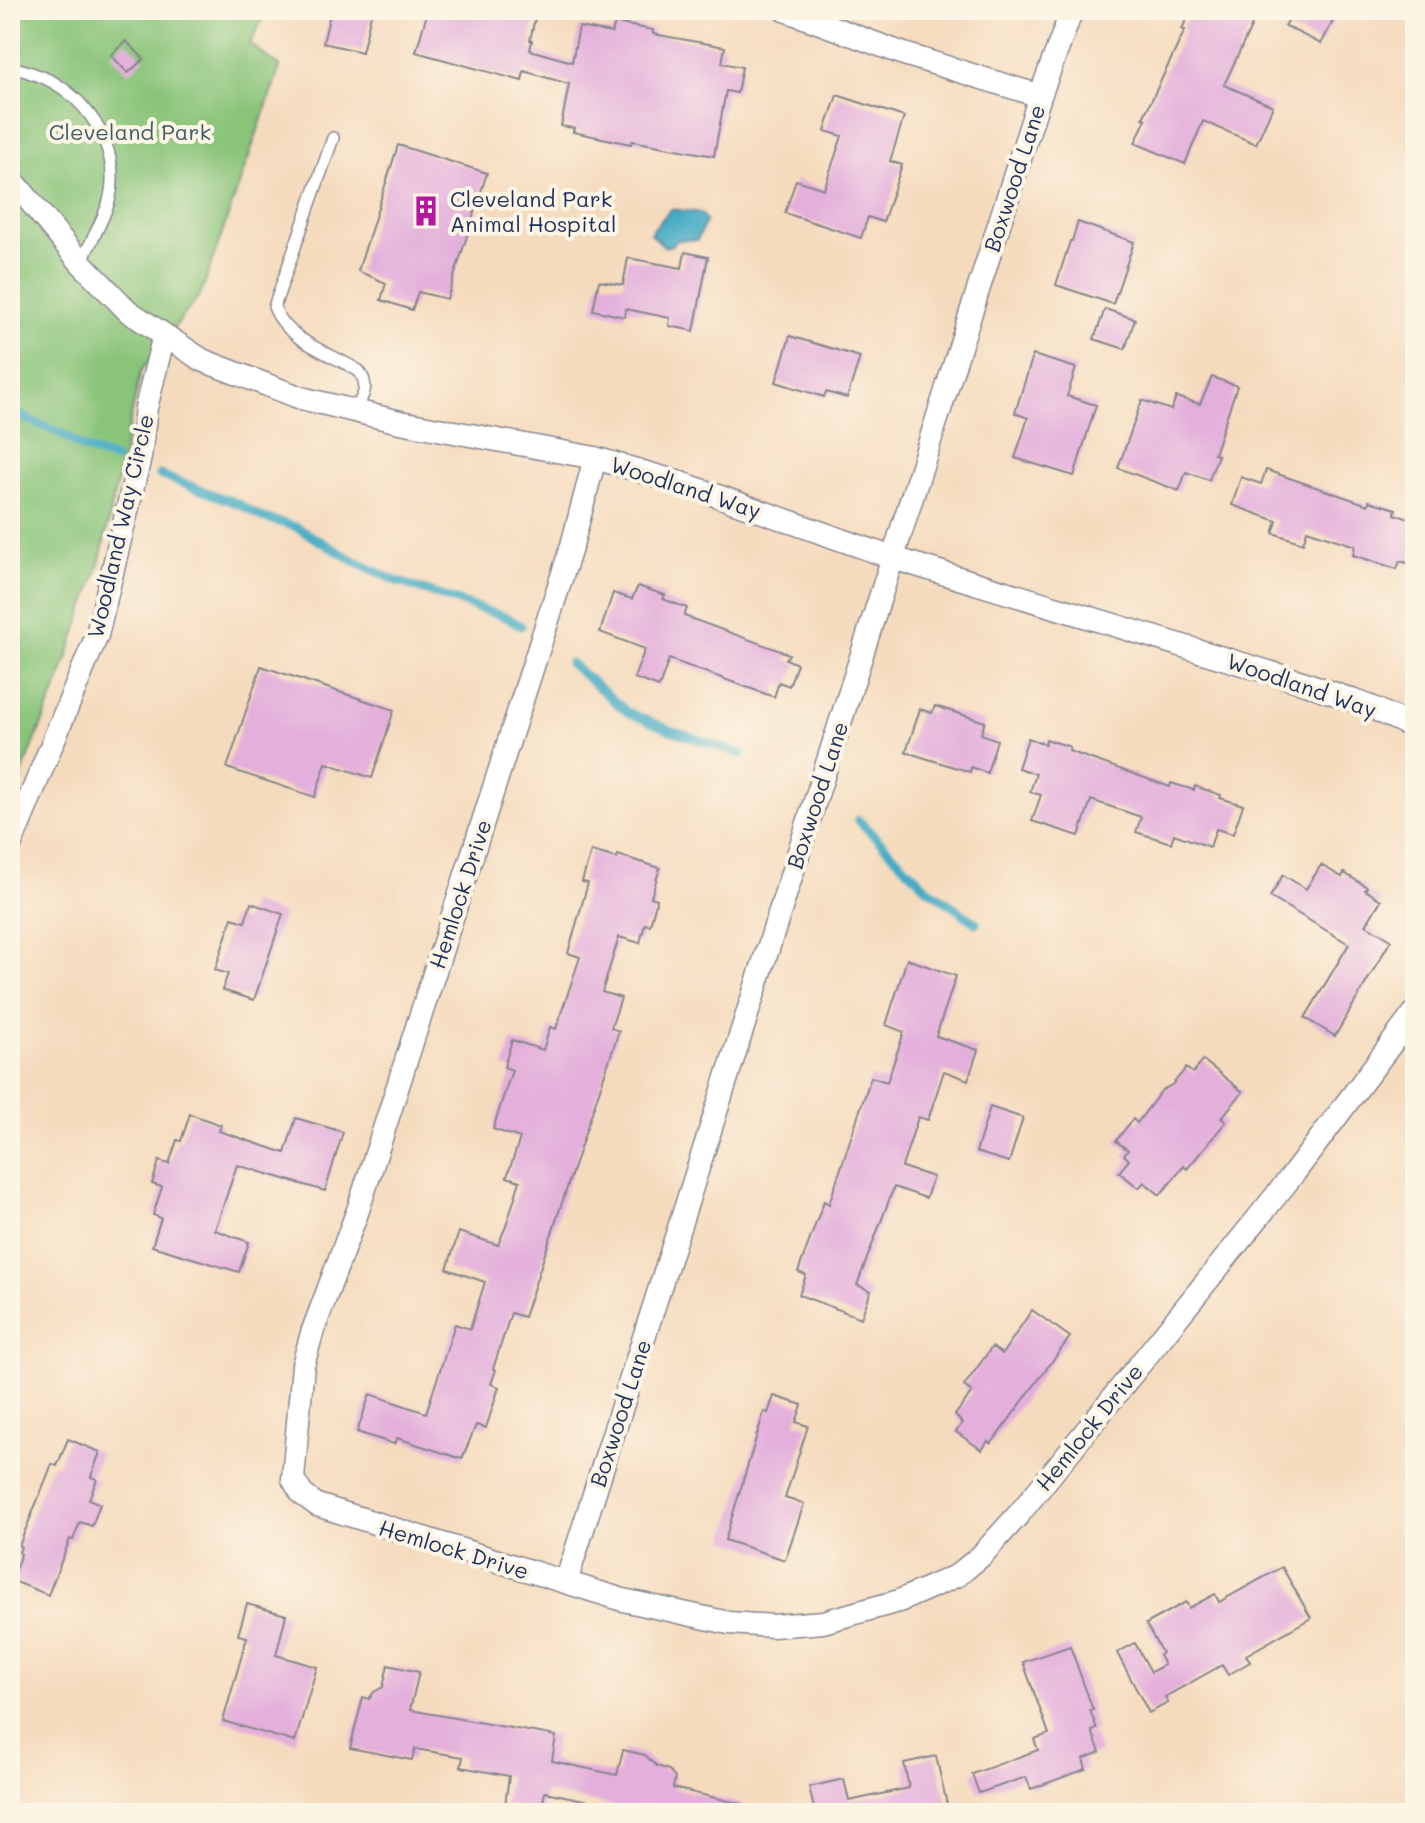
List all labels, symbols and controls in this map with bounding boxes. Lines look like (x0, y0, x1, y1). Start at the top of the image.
street label: Boxwood Lane (977, 101, 1051, 255)
park label: Cleveland Park (49, 117, 211, 146)
place label: Cleveland Park Animal Hospital (450, 184, 617, 238)
building icon: Cleveland Park Animal Hospital (409, 194, 443, 228)
street label: Woodland Way Circle (80, 411, 160, 641)
street label: Woodland Way (607, 449, 765, 525)
street label: Woodland Way (1223, 646, 1381, 724)
street label: Boxwood Lane (780, 718, 854, 872)
street label: Hemlock Drive (422, 816, 498, 972)
street label: Boxwood Lane (583, 1336, 657, 1490)
street label: Hemlock Drive (1029, 1358, 1149, 1496)
street label: Hemlock Drive (376, 1512, 532, 1586)

